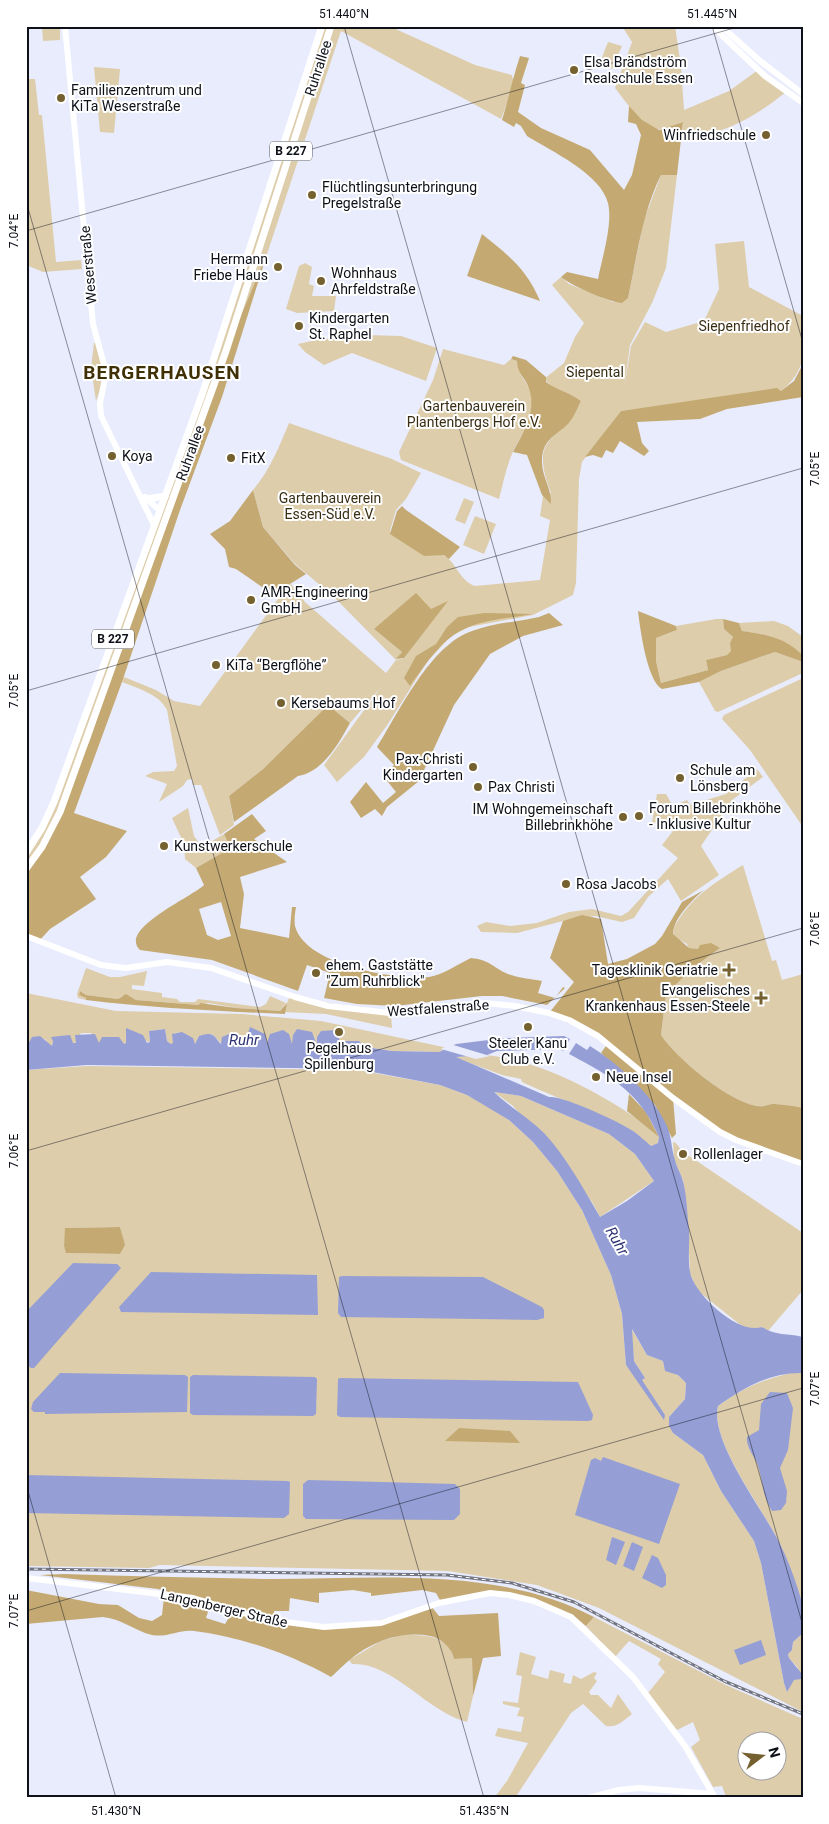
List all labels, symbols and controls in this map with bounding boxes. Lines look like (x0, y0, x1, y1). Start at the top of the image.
text: 51.440°N (319, 7, 369, 21)
text: 51.445°N (687, 7, 737, 21)
street label: Ruhrallee (301, 38, 335, 98)
place label: Elsa Brändström Realschule Essen (584, 54, 693, 86)
marker: Elsa Brändström Realschule Essen (568, 64, 580, 76)
place label: Familienzentrum und KiTa Weserstraße (71, 82, 202, 114)
marker: Familienzentrum und KiTa Weserstraße (55, 92, 67, 104)
place label: Winfriedschule (663, 127, 756, 143)
marker: Winfriedschule (760, 129, 772, 141)
road number: B 227 (270, 142, 312, 160)
place label: Flüchtlingsunterbringung Pregelstraße (322, 179, 477, 211)
marker: Flüchtlingsunterbringung Pregelstraße (306, 189, 318, 201)
text: 7.04°E (7, 213, 21, 248)
street label: Weserstraße (77, 225, 99, 305)
place label: Hermann Friebe Haus (194, 251, 268, 283)
marker: Hermann Friebe Haus (272, 261, 284, 273)
place label: Wohnhaus Ahrfeldstraße (331, 265, 416, 297)
marker: Wohnhaus Ahrfeldstraße (315, 275, 327, 287)
place label: Kindergarten St. Raphel (309, 310, 389, 342)
park label: Siepenfriedhof (698, 318, 790, 334)
marker: Kindergarten St. Raphel (293, 320, 305, 332)
district label: BERGERHAUSEN (83, 361, 241, 384)
park label: Siepental (566, 364, 624, 380)
park label: Gartenbauverein Plantenbergs Hof e.V. (407, 398, 541, 430)
street label: Ruhrallee (173, 423, 207, 483)
place label: Koya (122, 448, 153, 464)
marker: Koya (106, 450, 118, 462)
place label: FitX (241, 450, 266, 466)
text: 7.05°E (808, 451, 822, 486)
marker: FitX (225, 452, 237, 464)
park label: Gartenbauverein Essen-Süd e.V. (279, 490, 381, 522)
place label: AMR-Engineering GmbH (261, 584, 368, 616)
marker: AMR-Engineering GmbH (245, 594, 257, 606)
road number: B 227 (92, 630, 134, 648)
place label: KiTa “Bergflöhe” (226, 657, 326, 673)
marker: KiTa “Bergflöhe” (210, 659, 222, 671)
text: 7.05°E (7, 673, 21, 708)
place label: Kersebaums Hof (291, 695, 396, 711)
marker: Kersebaums Hof (275, 697, 287, 709)
place label: Pax-Christi Kindergarten (383, 751, 463, 783)
marker: Pax-Christi Kindergarten (467, 761, 479, 773)
place label: Schule am Lönsberg (690, 762, 755, 794)
marker: Schule am Lönsberg (674, 772, 686, 784)
place label: Pax Christi (488, 779, 555, 795)
marker: Pax Christi (472, 781, 484, 793)
place label: Forum Billebrinkhöhe - Inklusive Kultur (649, 800, 781, 832)
place label: IM Wohngemeinschaft Billebrinkhöhe (472, 801, 613, 833)
marker: Forum Billebrinkhöhe - Inklusive Kultur (633, 810, 645, 822)
marker: IM Wohngemeinschaft Billebrinkhöhe (617, 811, 629, 823)
place label: Kunstwerkerschule (174, 838, 293, 854)
marker: Kunstwerkerschule (158, 840, 170, 852)
place label: Rosa Jacobs (576, 876, 657, 892)
marker: Rosa Jacobs (560, 878, 572, 890)
text: 7.06°E (808, 911, 822, 946)
place label: ehem. Gaststätte "Zum Ruhrblick" (326, 957, 433, 989)
place label: Tagesklinik Geriatrie (592, 962, 718, 978)
marker: Tagesklinik Geriatrie (722, 963, 736, 977)
marker: ehem. Gaststätte "Zum Ruhrblick" (310, 967, 322, 979)
place label: Evangelisches Krankenhaus Essen-Steele (586, 982, 750, 1014)
marker: Evangelisches Krankenhaus Essen-Steele (754, 991, 768, 1005)
street label: Westfalenstraße (387, 996, 489, 1020)
marker: Steeler Kanu Club e.V. (522, 1021, 534, 1033)
marker: Pegelhaus Spillenburg (333, 1026, 345, 1038)
water label: Ruhr (229, 1031, 260, 1049)
place label: Steeler Kanu Club e.V. (489, 1035, 567, 1067)
place label: Pegelhaus Spillenburg (304, 1040, 374, 1072)
place label: Neue Insel (606, 1069, 672, 1085)
marker: Neue Insel (590, 1071, 602, 1083)
text: 7.06°E (7, 1133, 21, 1168)
place label: Rollenlager (693, 1146, 763, 1162)
marker: Rollenlager (677, 1148, 689, 1160)
water label: Ruhr (602, 1224, 633, 1259)
text: 7.07°E (808, 1371, 822, 1406)
street label: Langenberger Straße (159, 1586, 289, 1630)
text: 7.07°E (7, 1593, 21, 1628)
north arrow (736, 1732, 786, 1782)
text: N (765, 1745, 784, 1759)
text: 51.430°N (91, 1804, 141, 1818)
text: 51.435°N (459, 1804, 509, 1818)

